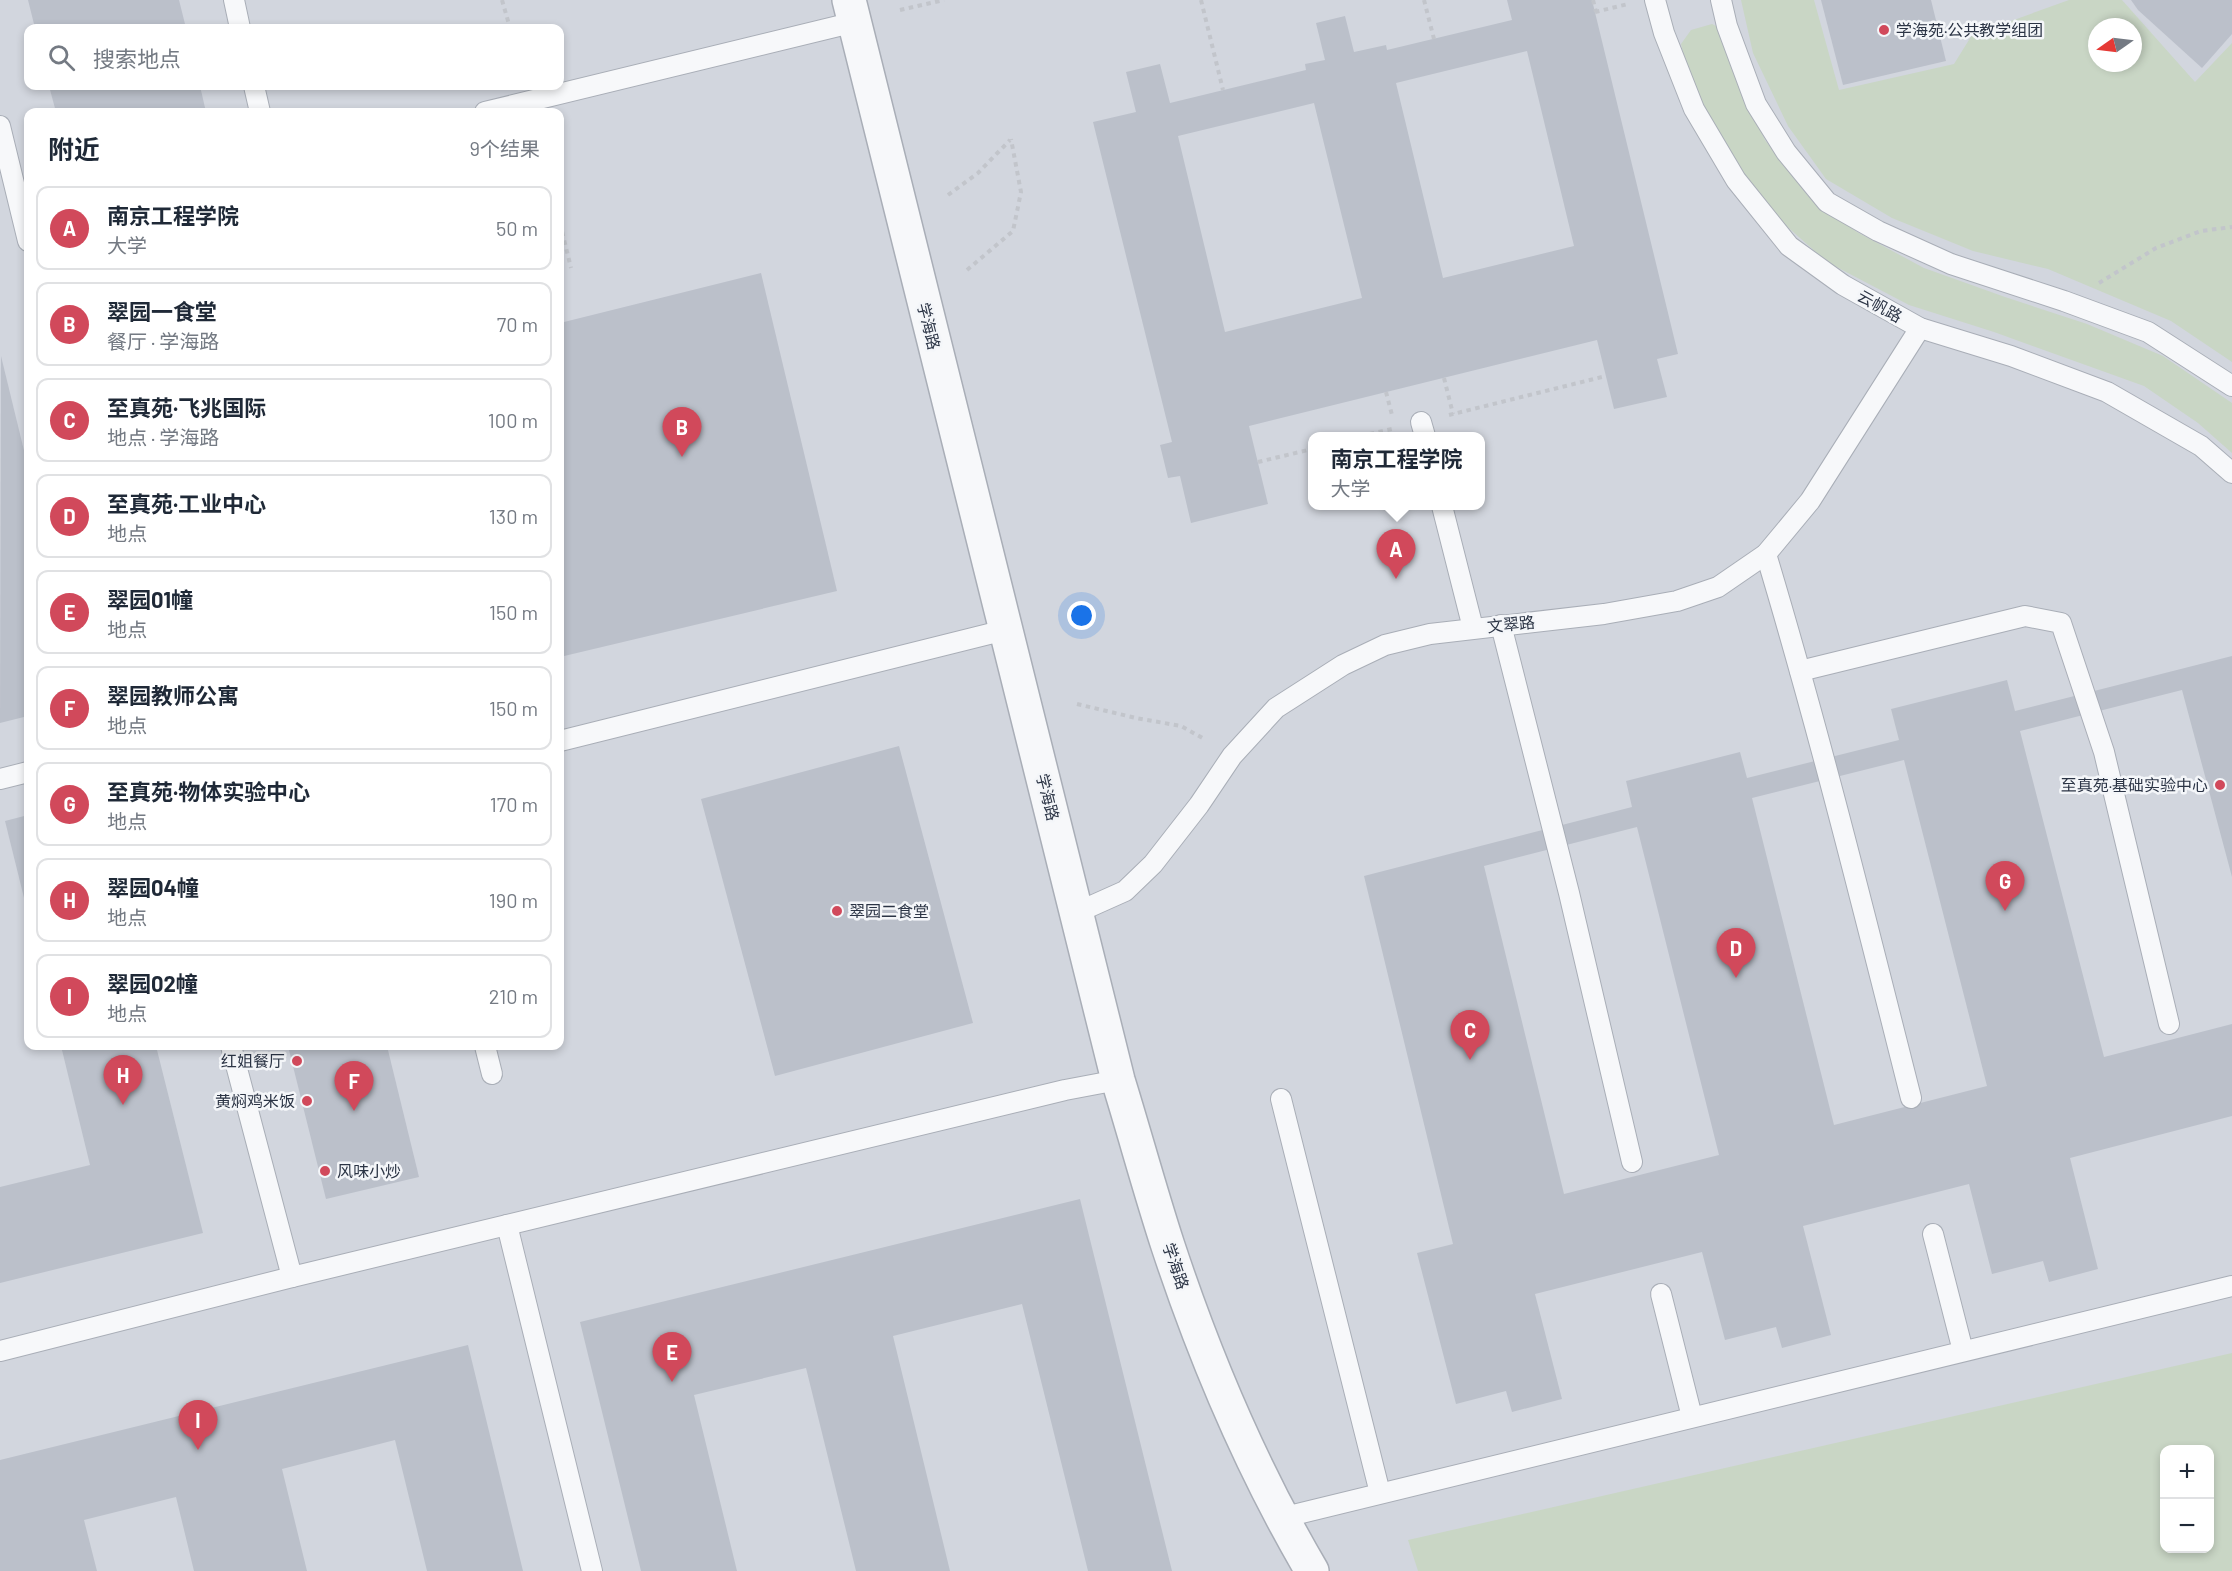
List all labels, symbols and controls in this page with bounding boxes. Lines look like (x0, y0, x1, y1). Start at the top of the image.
north arrow (2088, 18, 2142, 72)
place label: 学海苑·公共教学组团 (1896, 20, 2043, 39)
marker: 学海苑·公共教学组团 (1877, 23, 1891, 37)
search box (24, 24, 564, 90)
icon: search (45, 41, 78, 74)
text: 搜索地点 (93, 45, 181, 71)
text: 附近 (48, 133, 100, 164)
text: 9个结果 (470, 136, 540, 160)
text: 南京工程学院 (107, 202, 239, 228)
text: A (63, 216, 76, 240)
text: 50 m (496, 216, 538, 240)
text: 大学 (107, 233, 147, 257)
street label: 云帆路 (1855, 286, 1906, 326)
text: 翠园一食堂 (107, 298, 217, 324)
street label: 学海路 (914, 300, 945, 351)
text: B (63, 312, 76, 336)
text: 70 m (497, 312, 538, 336)
text: 餐厅 · 学海路 (107, 329, 219, 353)
text: 至真苑·飞兆国际 (107, 394, 266, 420)
text: C (63, 408, 76, 432)
text: 100 m (488, 408, 538, 432)
pin: B (662, 408, 702, 457)
text: 地点 · 学海路 (107, 425, 219, 449)
popup (1308, 432, 1485, 510)
text: 南京工程学院 (1330, 445, 1463, 471)
text: 大学 (1330, 476, 1370, 500)
text: 至真苑·工业中心 (107, 490, 266, 516)
text: D (63, 504, 76, 528)
text: 130 m (489, 504, 538, 528)
text: 地点 (107, 521, 147, 545)
pin: A (1376, 530, 1416, 579)
text: 翠园01幢 (107, 586, 193, 612)
text: E (64, 600, 75, 624)
text: 150 m (489, 600, 538, 624)
your location (1067, 601, 1096, 630)
street label: 文翠路 (1486, 612, 1536, 635)
text: 地点 (107, 617, 147, 641)
text: 翠园教师公寓 (107, 682, 239, 708)
text: F (64, 696, 75, 720)
text: 150 m (489, 696, 538, 720)
text: 地点 (107, 713, 147, 737)
street label: 学海路 (1033, 771, 1064, 822)
place label: 至真苑·基础实验中心 (2061, 775, 2208, 794)
text: 至真苑·物体实验中心 (107, 778, 310, 804)
marker: 至真苑·基础实验中心 (2213, 778, 2227, 792)
text: G (63, 792, 76, 816)
text: 170 m (490, 792, 538, 816)
text: 地点 (107, 809, 147, 833)
pin: G (1986, 862, 2024, 911)
text: 翠园04幢 (107, 874, 199, 900)
text: H (63, 888, 76, 912)
text: 190 m (489, 888, 538, 912)
place label: 翠园二食堂 (849, 901, 929, 920)
marker: 翠园二食堂 (830, 904, 844, 918)
text: 地点 (107, 905, 147, 929)
pin: D (1716, 928, 1756, 978)
text: 翠园02幢 (107, 970, 198, 996)
text: I (67, 984, 72, 1008)
text: 210 m (489, 984, 538, 1008)
text: 地点 (107, 1001, 147, 1025)
pin: C (1450, 1010, 1490, 1060)
place label: 红姐餐厅 (221, 1051, 285, 1070)
marker: 红姐餐厅 (290, 1054, 304, 1068)
pin: H (104, 1056, 142, 1105)
pin: F (334, 1062, 374, 1111)
place label: 黄焖鸡米饭 (215, 1091, 295, 1110)
marker: 黄焖鸡米饭 (300, 1094, 314, 1108)
place label: 风味小炒 (337, 1161, 401, 1180)
marker: 风味小炒 (318, 1164, 332, 1178)
street label: 学海路 (1160, 1240, 1193, 1292)
pin: E (652, 1332, 692, 1382)
pin: I (178, 1400, 218, 1450)
map controls (2160, 1445, 2214, 1553)
button: + (2160, 1445, 2214, 1499)
button: − (2160, 1499, 2214, 1553)

